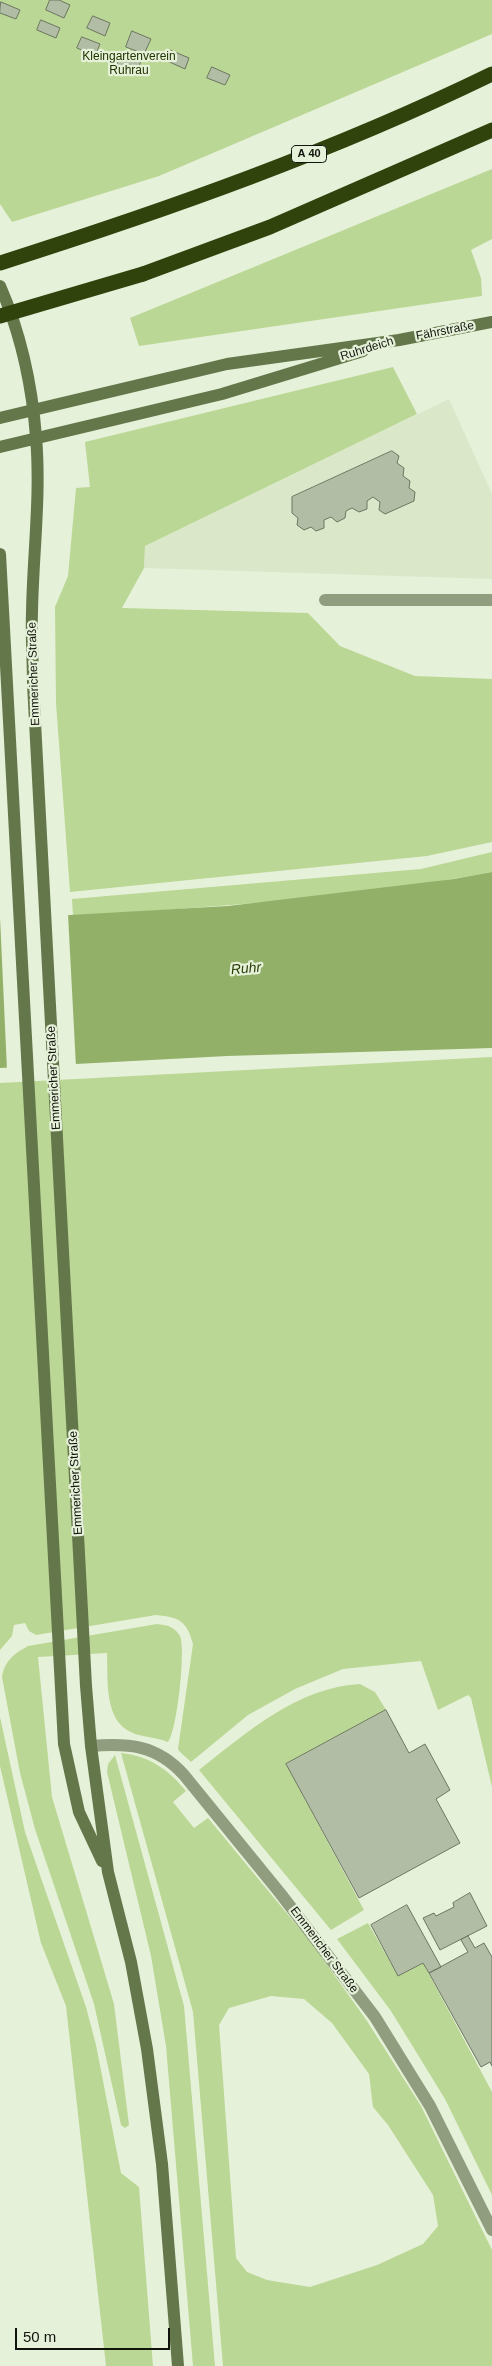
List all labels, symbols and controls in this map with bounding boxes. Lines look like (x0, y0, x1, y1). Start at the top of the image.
park label: Kleingartenverein Ruhrau (82, 50, 176, 78)
road number: A 40 (292, 146, 326, 162)
street label: Fährstraße (415, 318, 475, 344)
street label: Ruhrdeich (339, 334, 395, 364)
street label: Emmericher Straße (25, 622, 43, 726)
water label: Ruhr (230, 959, 262, 979)
street label: Emmericher Straße (44, 1026, 64, 1130)
street label: Emmericher Straße (66, 1431, 86, 1535)
street label: Emmericher Straße (287, 1904, 361, 1996)
scale bar (18, 2318, 172, 2350)
text: 50 m (23, 2328, 56, 2345)

